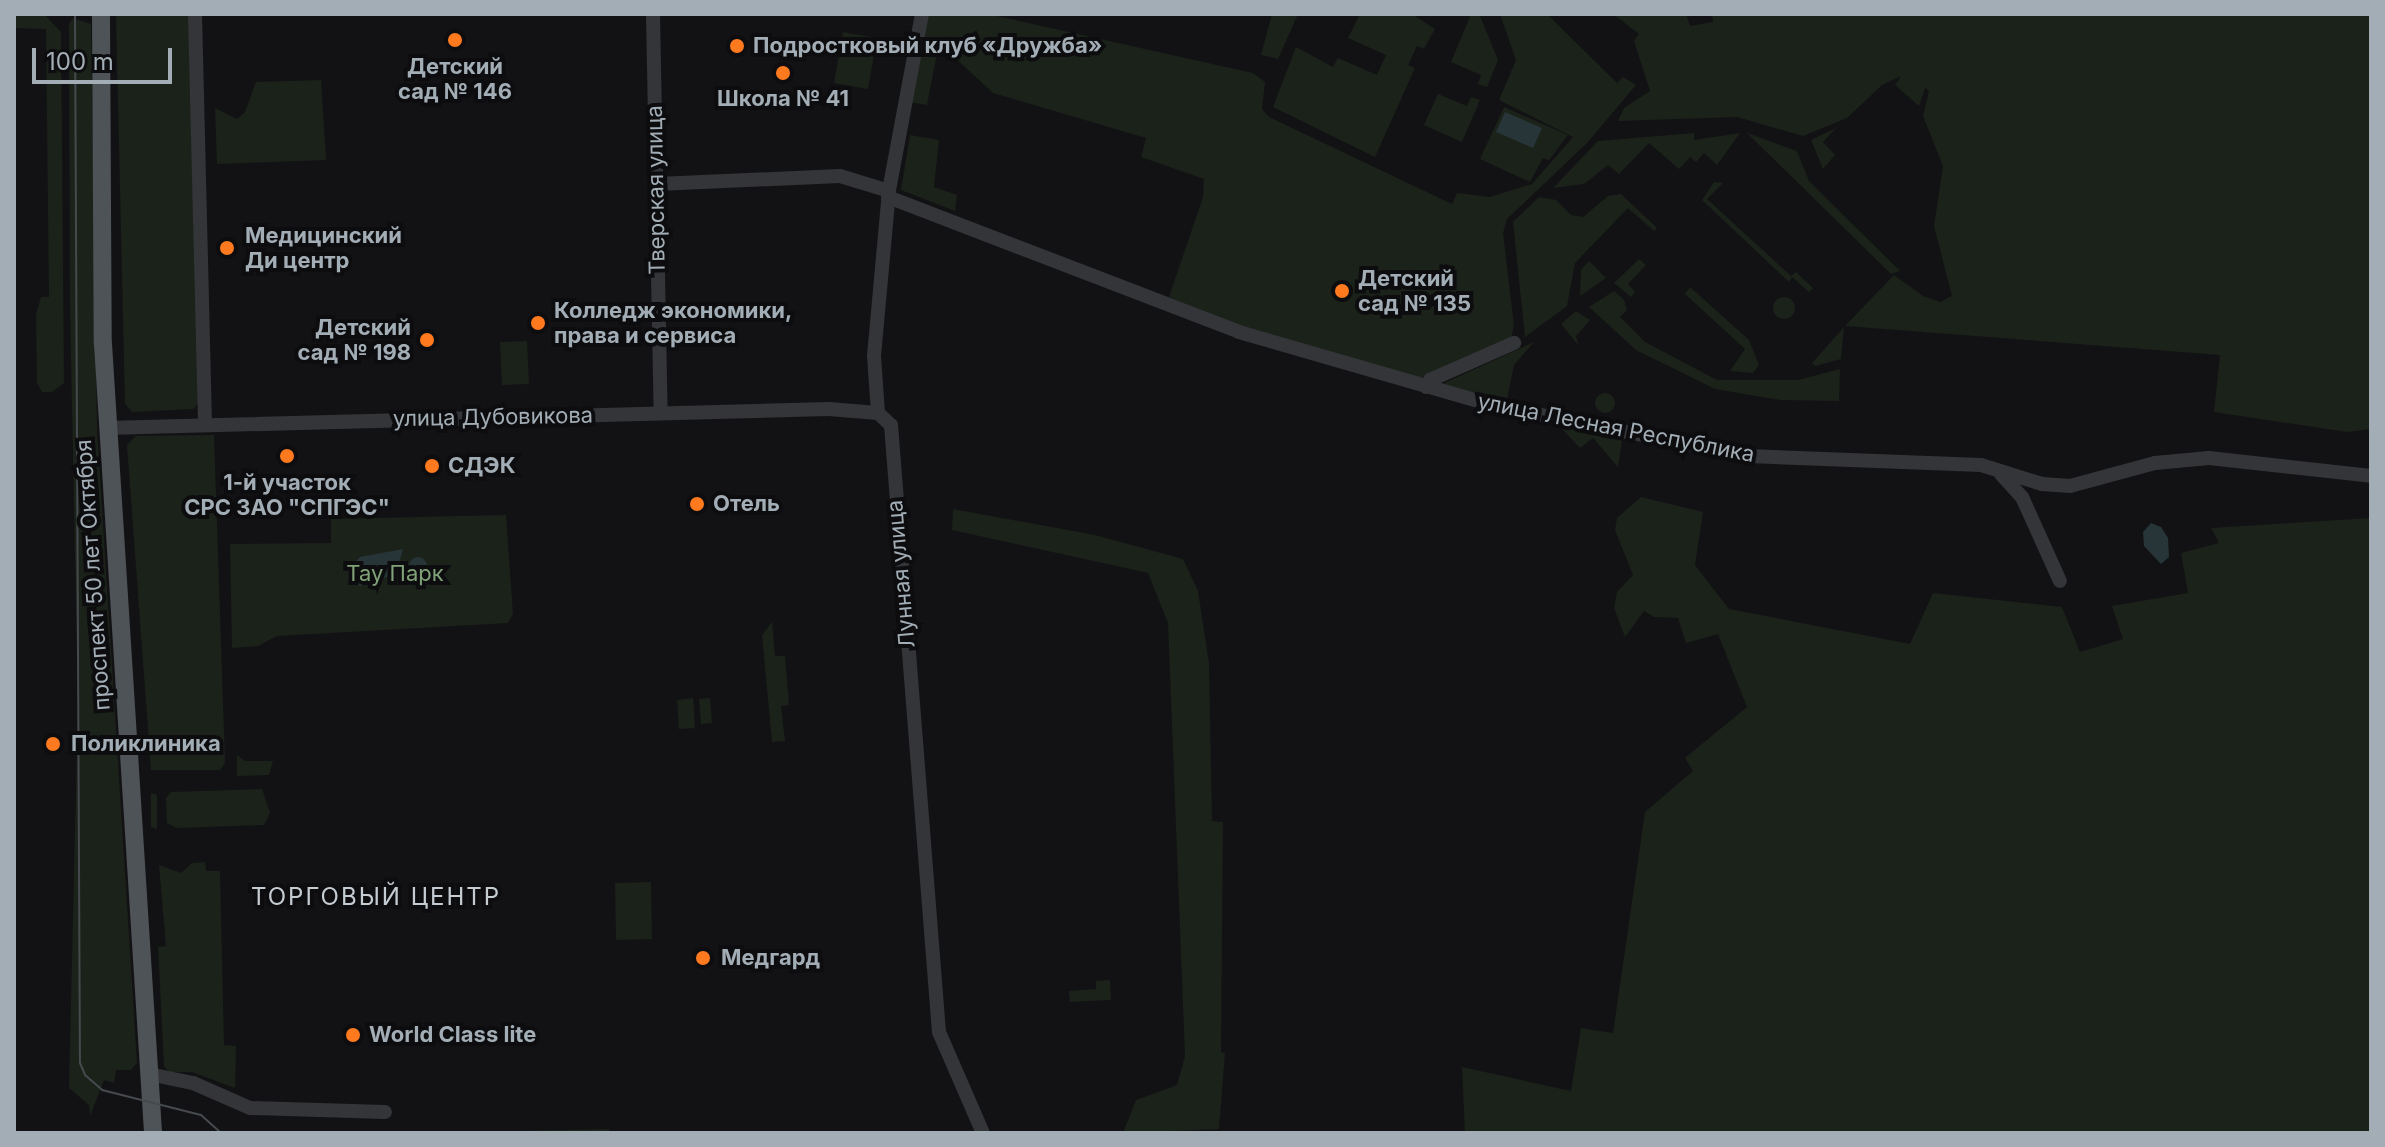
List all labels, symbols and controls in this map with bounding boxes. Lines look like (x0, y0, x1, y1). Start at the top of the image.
marker: Детский сад № 146 (446, 31, 464, 49)
scale bar (36, 32, 176, 82)
place label: Подростковый клуб «Дружба» (753, 33, 1102, 59)
marker: Подростковый клуб «Дружба» (728, 37, 746, 55)
text: 100 m (46, 47, 114, 76)
place label: Детский сад № 146 (398, 53, 512, 104)
marker: Школа № 41 (774, 64, 792, 82)
place label: Школа № 41 (717, 86, 849, 112)
street label: Тверская улица (641, 105, 671, 275)
place label: Медицинский Ди центр (245, 222, 402, 274)
marker: Медицинский Ди центр (216, 237, 238, 259)
place label: Детский сад № 135 (1358, 265, 1471, 316)
marker: Детский сад № 135 (1333, 282, 1351, 300)
place label: Колледж экономики, права и сервиса (554, 297, 792, 348)
place label: Детский сад № 198 (298, 314, 411, 366)
marker: Колледж экономики, права и сервиса (529, 314, 547, 332)
marker: Детский сад № 198 (418, 331, 436, 349)
street label: улица Лесная Республика (1475, 388, 1757, 468)
street label: улица Дубовикова (393, 402, 593, 432)
street label: проспект 50 лет Октября (70, 439, 116, 711)
marker: 1-й участок СРС ЗАО "СПГЭС" (278, 447, 296, 465)
place label: СДЭК (448, 453, 515, 479)
marker: СДЭК (423, 457, 441, 475)
place label: 1-й участок СРС ЗАО "СПГЭС" (184, 469, 390, 520)
place label: Отель (713, 491, 780, 517)
marker: Отель (688, 495, 706, 513)
street label: Лунная улица (881, 499, 921, 649)
park label: Тау Парк (346, 561, 444, 587)
place label: Поликлиника (71, 731, 221, 757)
marker: Поликлиника (42, 733, 64, 755)
district label: ТОРГОВЫЙ ЦЕНТР (251, 883, 501, 911)
place label: Медгард (721, 945, 820, 971)
marker: Медгард (692, 947, 714, 969)
place label: World Class lite (369, 1022, 536, 1048)
marker: World Class lite (344, 1026, 362, 1044)

